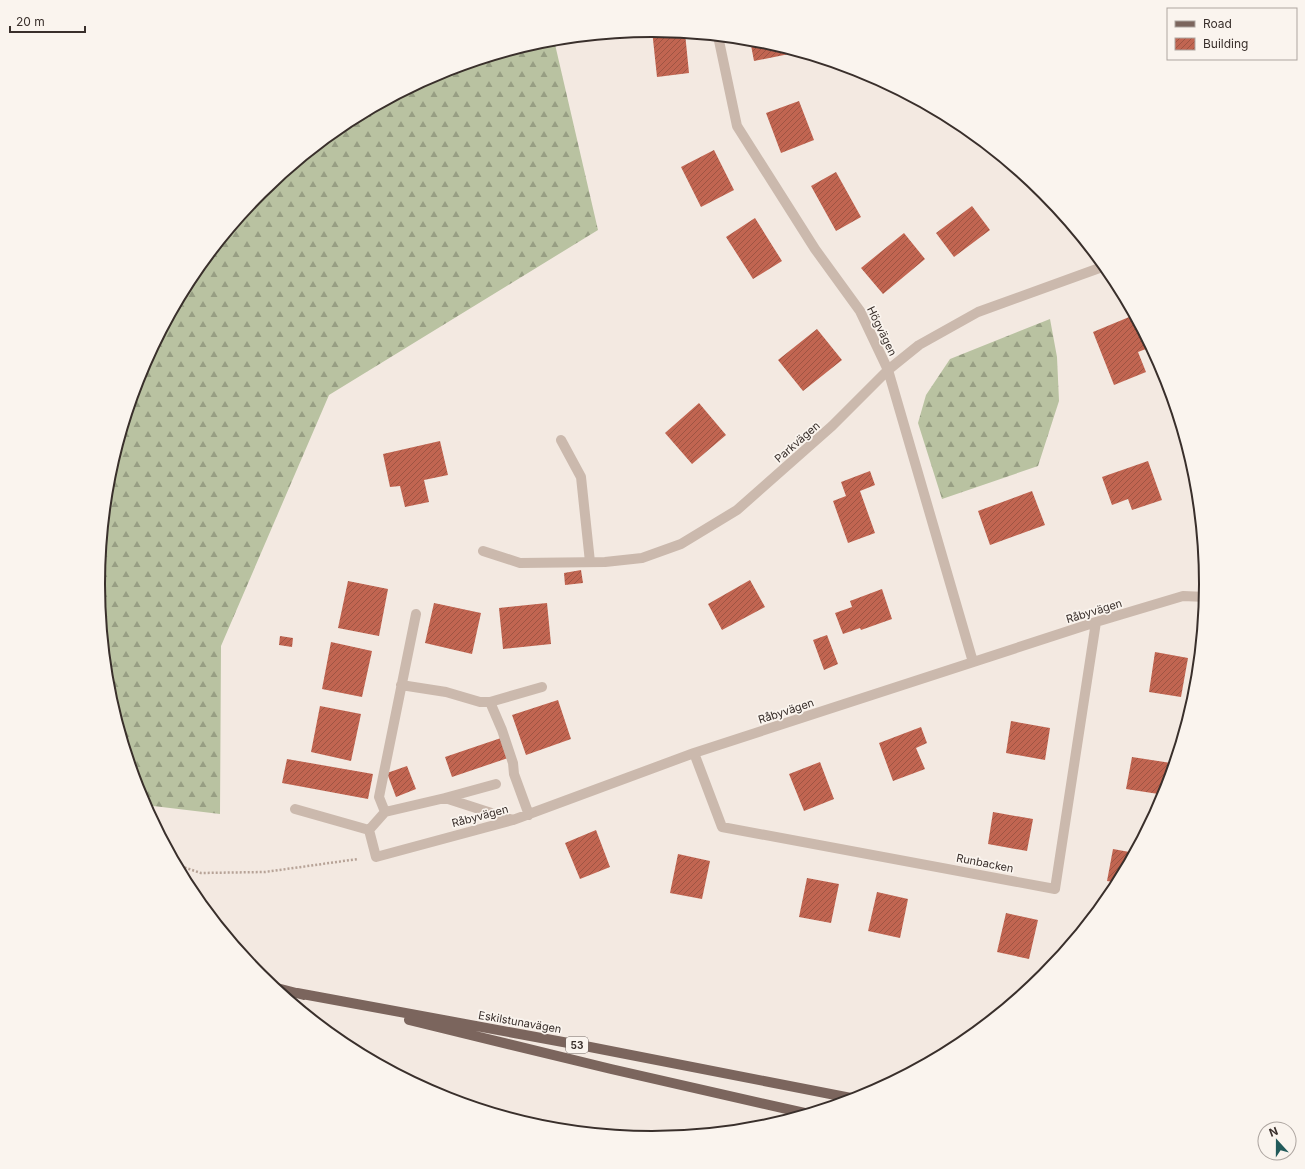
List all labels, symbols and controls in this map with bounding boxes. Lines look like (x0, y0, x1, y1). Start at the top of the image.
scale bar (10, 8, 85, 34)
legend (1167, 8, 1297, 60)
text: 20 m (16, 14, 45, 29)
text: Road (1203, 16, 1232, 31)
text: Building (1203, 36, 1248, 51)
street label: Högvägen (864, 304, 900, 358)
street label: Parkvägen (771, 419, 823, 465)
street label: Råbyvägen (1064, 596, 1124, 626)
street label: Råbyvägen (756, 695, 816, 727)
street label: Råbyvägen (450, 802, 510, 830)
street label: Runbacken (955, 851, 1015, 875)
street label: Eskilstunavägen (477, 1008, 563, 1036)
road number: 53 (566, 1037, 588, 1053)
north arrow (1257, 1121, 1297, 1161)
text: N (1267, 1124, 1280, 1140)

